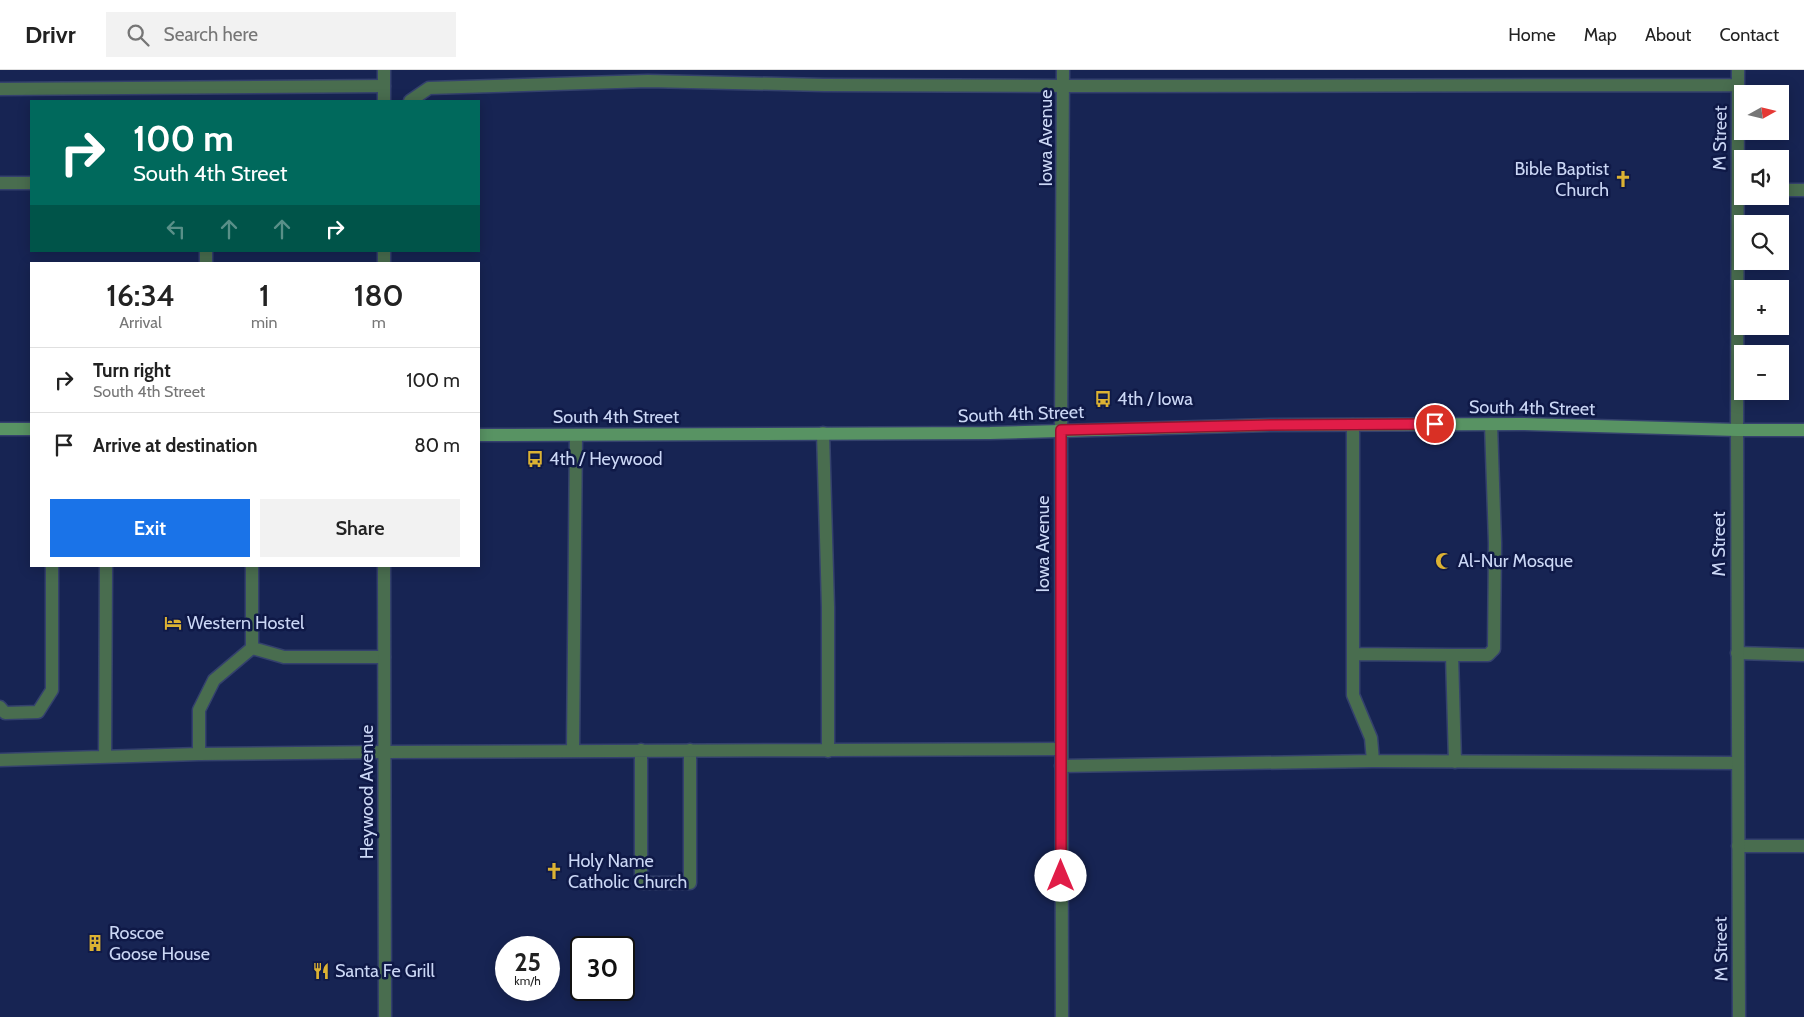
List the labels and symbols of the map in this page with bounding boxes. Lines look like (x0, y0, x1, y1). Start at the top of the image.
north arrow (1734, 85, 1789, 140)
street label: Iowa Avenue (1035, 90, 1057, 186)
street label: M Street (1708, 105, 1732, 171)
place label: Bible Baptist Church (1514, 158, 1609, 201)
church icon: Bible Baptist Church (1613, 169, 1633, 189)
place label: 4th / Iowa (1117, 388, 1193, 410)
bus stop icon: 4th / Iowa (1093, 389, 1113, 409)
street label: South 4th Street (1469, 396, 1595, 420)
street label: South 4th Street (958, 401, 1084, 427)
pin (1414, 403, 1456, 445)
street label: South 4th Street (553, 406, 679, 428)
place label: 4th / Heywood (549, 448, 663, 470)
bus stop icon: 4th / Heywood (525, 449, 545, 469)
street label: Iowa Avenue (1032, 496, 1054, 592)
street label: M Street (1708, 512, 1730, 576)
place label: Al-Nur Mosque (1458, 550, 1573, 572)
mosque icon: Al-Nur Mosque (1434, 551, 1454, 571)
place label: Western Hostel (187, 612, 305, 634)
hotel icon: Western Hostel (163, 613, 183, 633)
street label: Heywood Avenue (356, 725, 378, 859)
position arrow (1034, 849, 1086, 901)
place label: Holy Name Catholic Church (568, 850, 687, 893)
church icon: Holy Name Catholic Church (544, 861, 564, 881)
street label: M Street (1709, 916, 1733, 982)
place label: Roscoe Goose House (109, 922, 210, 965)
building icon: Roscoe Goose House (85, 933, 105, 953)
speed limit sign: 30 (570, 936, 635, 1001)
place label: Santa Fe Grill (335, 960, 435, 982)
restaurant icon: Santa Fe Grill (311, 961, 331, 981)

